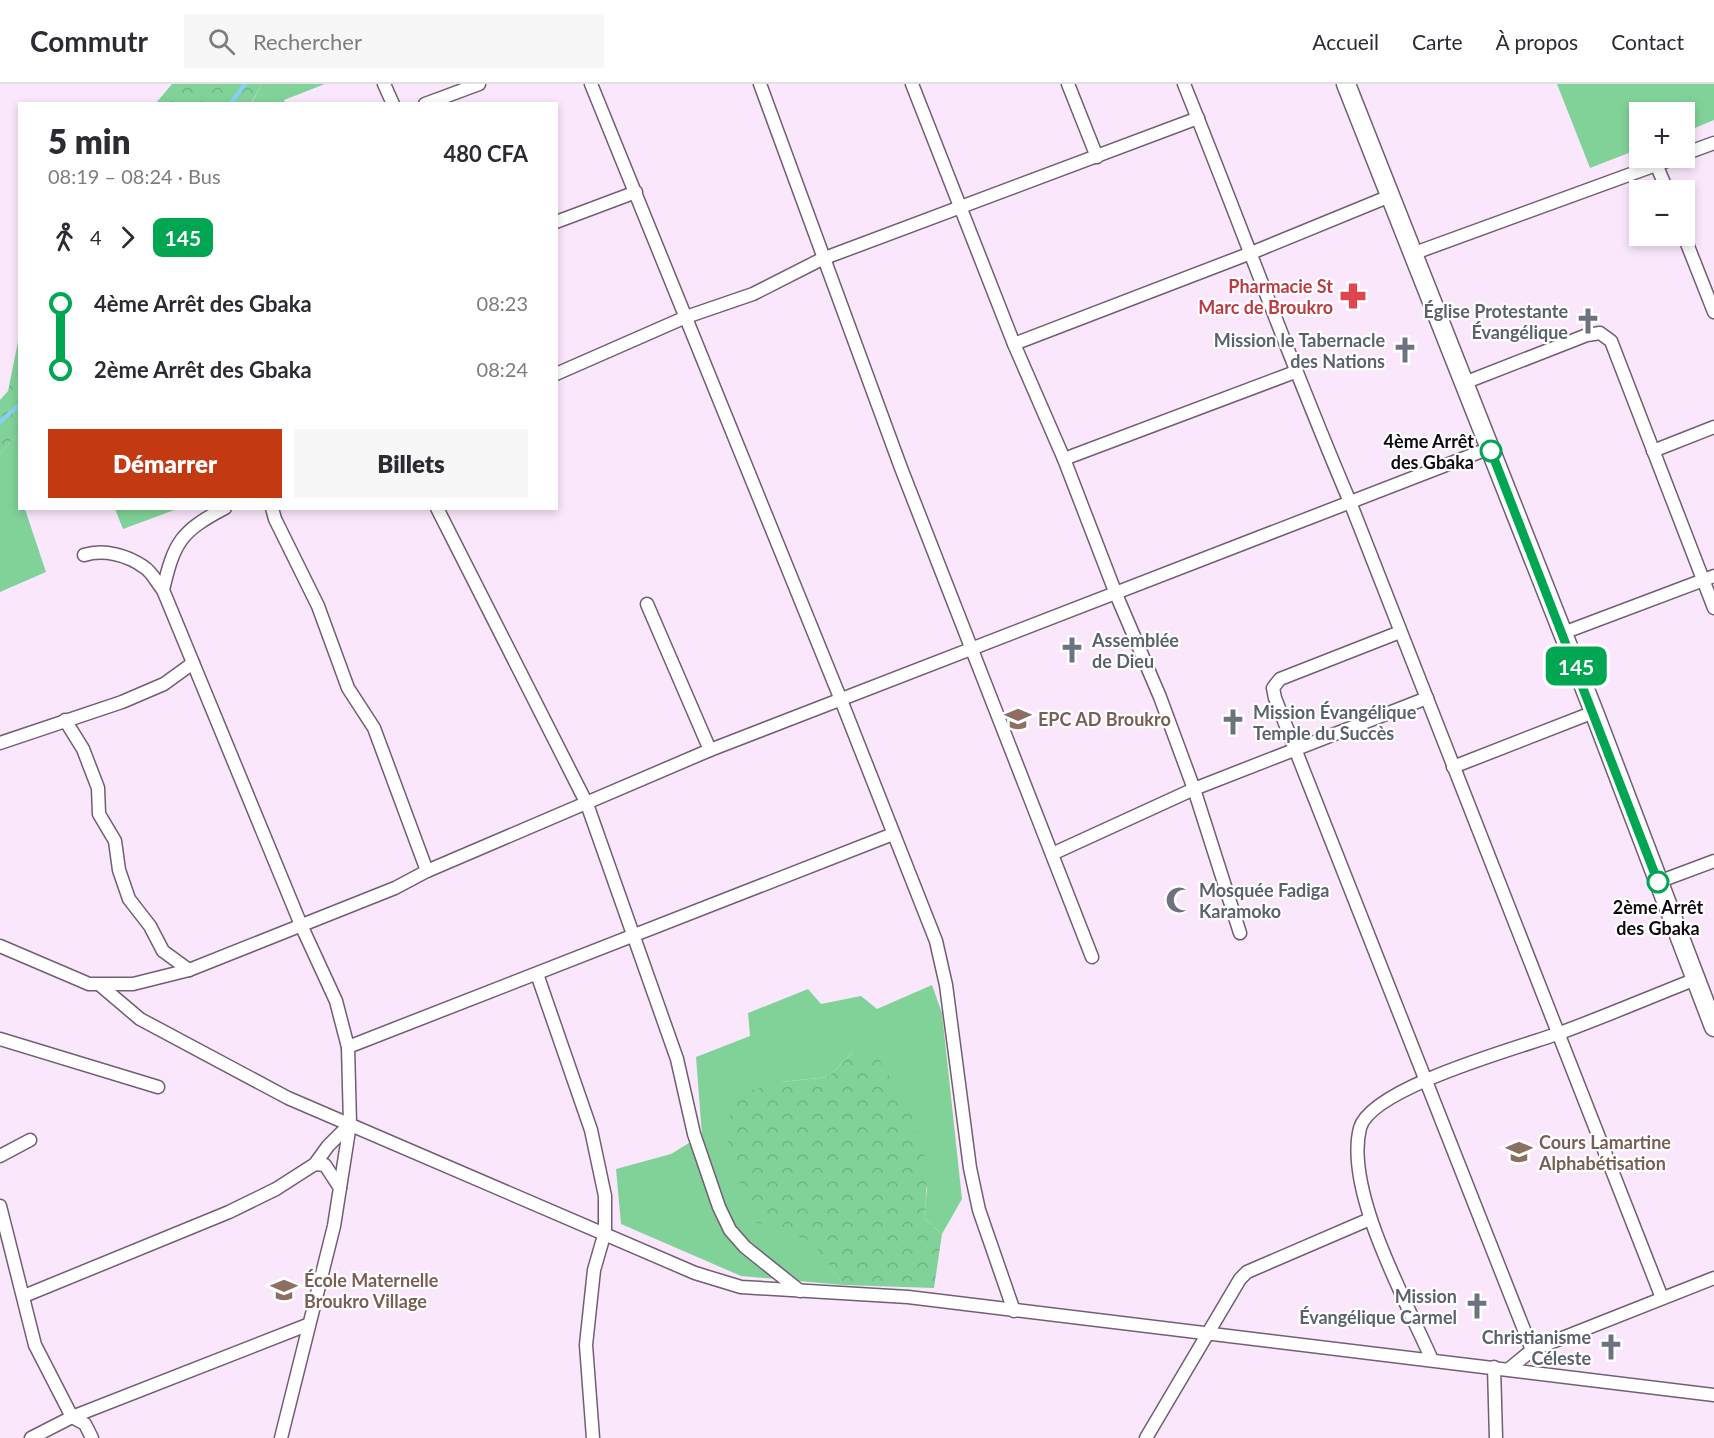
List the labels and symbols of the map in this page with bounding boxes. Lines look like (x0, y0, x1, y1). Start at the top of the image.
place label: Pharmacie St Marc de Broukro (1198, 275, 1333, 318)
pharmacy icon: Pharmacie St Marc de Broukro (1338, 281, 1368, 311)
place label: Église Protestante Évangélique (1424, 300, 1568, 343)
church icon: Église Protestante Évangélique (1573, 306, 1603, 336)
place label: Mission le Tabernacle des Nations (1214, 329, 1385, 372)
church icon: Mission le Tabernacle des Nations (1390, 335, 1420, 365)
place label: 4ème Arrêt des Gbaka (1384, 430, 1474, 473)
marker: 4ème Arrêt des Gbaka (1480, 440, 1502, 462)
place label: Assemblée de Dieu (1091, 629, 1179, 672)
church icon: Assemblée de Dieu (1057, 635, 1087, 665)
line badge: 145 (1542, 646, 1610, 686)
place label: Mission Évangélique Temple du Succès (1253, 701, 1417, 744)
school or university icon: EPC AD Broukro (1003, 704, 1033, 734)
church icon: Mission Évangélique Temple du Succès (1218, 707, 1248, 737)
place label: EPC AD Broukro (1038, 708, 1171, 730)
marker: 2ème Arrêt des Gbaka (1647, 871, 1669, 893)
place label: Mosquée Fadiga Karamoko (1199, 879, 1329, 922)
mosque icon: Mosquée Fadiga Karamoko (1164, 885, 1194, 915)
place label: 2ème Arrêt des Gbaka (1613, 896, 1703, 939)
place label: Cours Lamartine Alphabétisation (1538, 1131, 1671, 1174)
school or university icon: Cours Lamartine Alphabétisation (1504, 1137, 1534, 1167)
place label: École Maternelle Broukro Village (304, 1269, 439, 1312)
school or university icon: École Maternelle Broukro Village (269, 1275, 299, 1305)
place label: Mission Évangélique Carmel (1299, 1285, 1457, 1328)
church icon: Mission Évangélique Carmel (1462, 1291, 1492, 1321)
place label: Christianisme Céleste (1482, 1326, 1591, 1369)
church icon: Christianisme Céleste (1596, 1332, 1626, 1362)

